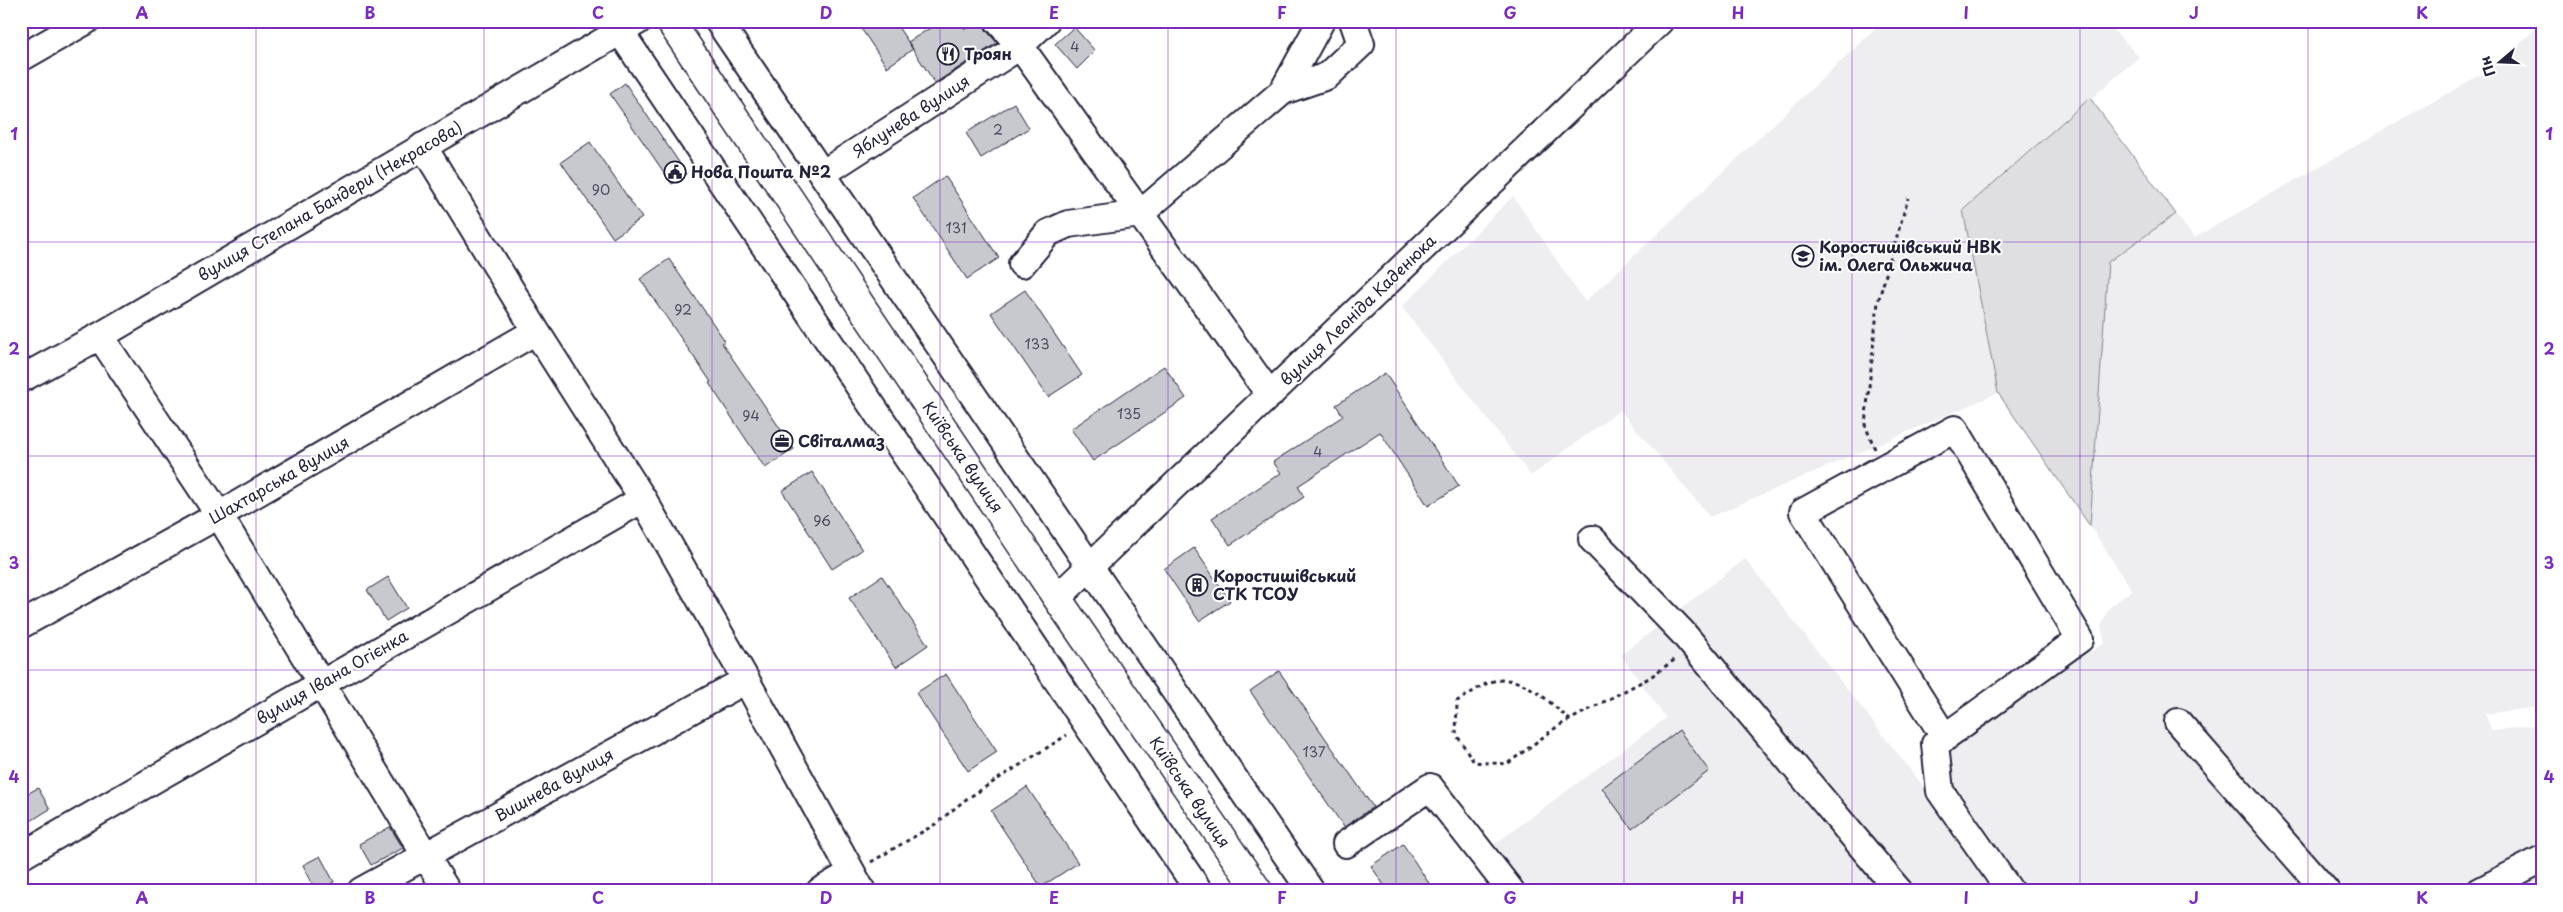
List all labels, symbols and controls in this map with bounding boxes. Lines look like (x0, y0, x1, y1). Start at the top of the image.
text: A (136, 0, 149, 24)
text: B (365, 0, 376, 24)
text: C (592, 0, 604, 24)
text: D (820, 0, 832, 24)
text: E (1049, 0, 1059, 24)
text: F (1277, 0, 1287, 24)
text: G (1503, 0, 1517, 24)
text: H (1732, 0, 1744, 24)
text: I (1963, 0, 1969, 24)
text: J (2189, 0, 2199, 24)
text: K (2416, 0, 2428, 24)
house number: 4 (1070, 36, 1080, 57)
north arrow (2476, 38, 2526, 88)
place label: Троян (964, 41, 1012, 65)
restaurant icon: Троян (936, 42, 960, 66)
text: Пн (2474, 53, 2500, 79)
street label: Яблунева вулиця (847, 68, 974, 162)
street label: вулиця Степана Бандери (Некрасова) (193, 114, 466, 286)
house number: 2 (993, 119, 1003, 140)
text: 1 (10, 121, 18, 145)
text: 1 (2545, 121, 2553, 145)
place label: Нова Пошта №2 (691, 159, 831, 183)
public building icon: Нова Пошта №2 (663, 160, 687, 184)
house number: 90 (592, 179, 610, 200)
house number: 131 (946, 217, 966, 238)
street label: вулиця Леоніда Каденюка (1274, 228, 1441, 390)
place label: Коростишівський НВК ім. Олега Ольжича (1819, 234, 2001, 276)
school or university icon: Коростишівський НВК ім. Олега Ольжича (1791, 244, 1815, 268)
house number: 92 (674, 299, 692, 320)
house number: 133 (1024, 333, 1050, 354)
text: 2 (8, 336, 20, 360)
text: 2 (2543, 336, 2555, 360)
street label: Київська вулиця (918, 396, 1010, 517)
house number: 135 (1117, 403, 1141, 424)
house number: 94 (742, 405, 760, 426)
place label: Світалмаз (798, 428, 885, 452)
street label: Шахтарська вулиця (204, 429, 353, 529)
office icon: Світалмаз (770, 429, 794, 453)
house number: 4 (1313, 441, 1323, 462)
house number: 96 (813, 510, 831, 531)
text: 3 (9, 550, 19, 574)
text: 3 (2544, 550, 2554, 574)
place label: Коростишівський СТК ТСОУ (1213, 563, 1356, 605)
building icon: Коростишівський СТК ТСОУ (1185, 573, 1209, 597)
street label: вулиця Івана Огієнка (251, 623, 412, 729)
street label: Київська вулиця (1145, 731, 1237, 852)
street label: Вишнева вулиця (490, 741, 617, 827)
house number: 137 (1302, 741, 1326, 762)
text: 4 (9, 764, 20, 788)
text: 4 (2544, 764, 2555, 788)
text: A (136, 885, 149, 909)
text: B (365, 885, 376, 909)
text: C (592, 885, 604, 909)
text: D (820, 885, 832, 909)
text: E (1049, 885, 1059, 909)
text: F (1277, 885, 1287, 909)
text: G (1503, 885, 1517, 909)
text: H (1732, 885, 1744, 909)
text: I (1963, 885, 1969, 909)
text: J (2189, 885, 2199, 909)
text: K (2416, 885, 2428, 909)

